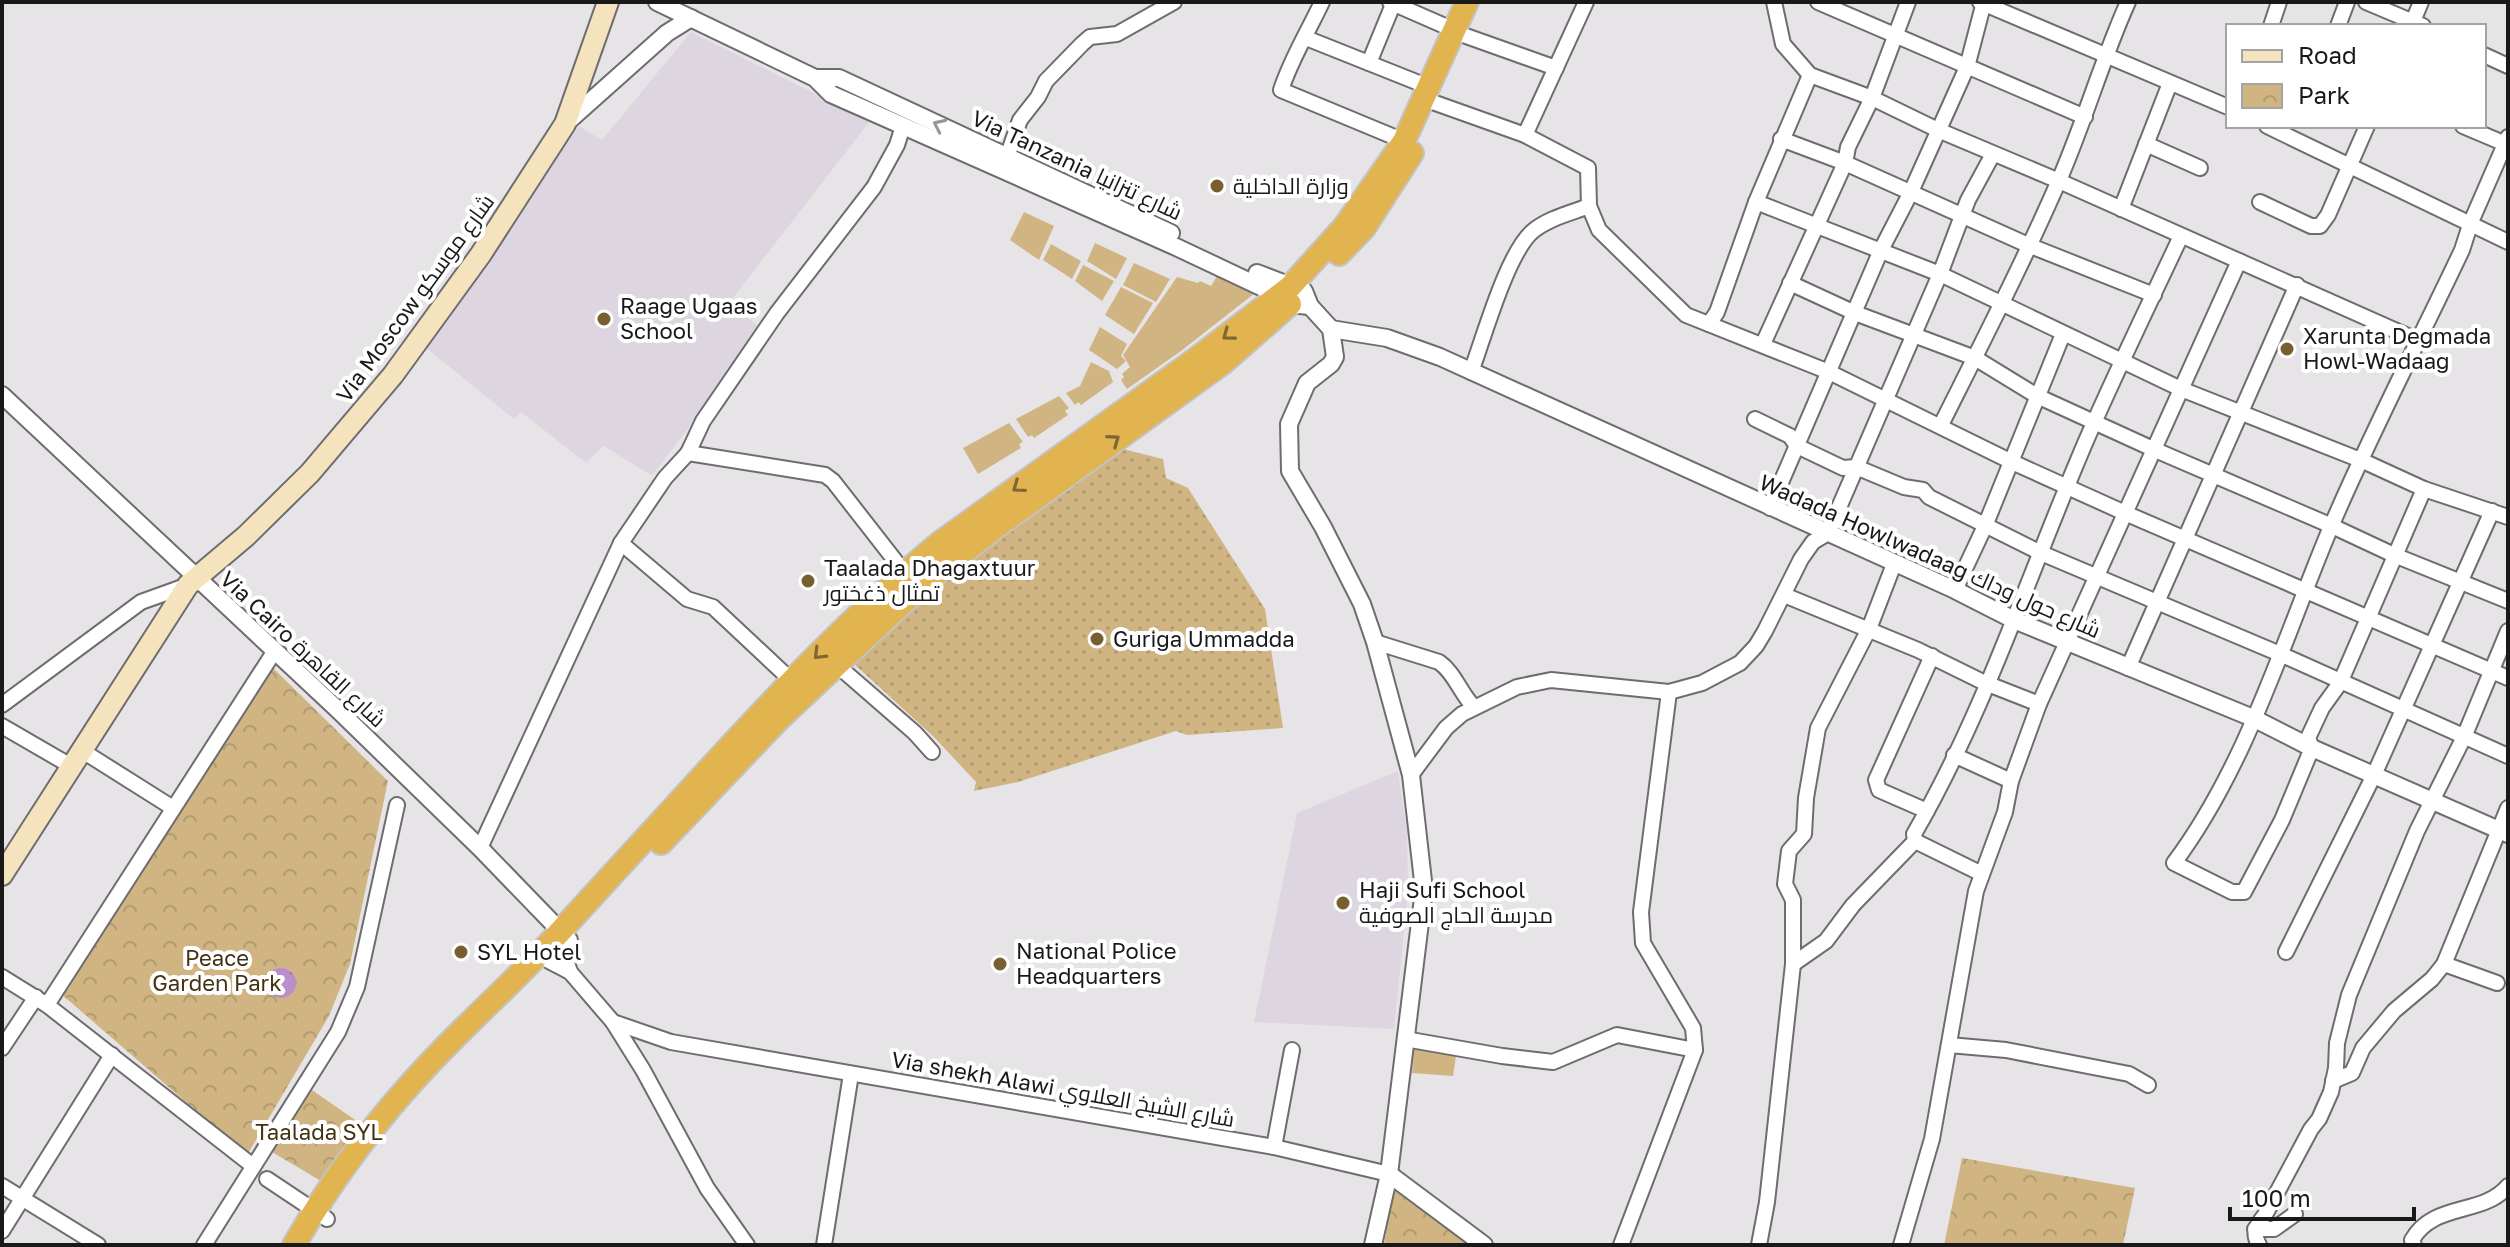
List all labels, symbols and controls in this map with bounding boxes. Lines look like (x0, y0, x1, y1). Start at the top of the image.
legend (2226, 24, 2486, 128)
text: Road (2298, 40, 2357, 69)
text: Park (2298, 80, 2350, 109)
street label: Via Tanzania شارع تنزانيا (967, 104, 1187, 227)
one-way arrow (933, 119, 947, 135)
place label: وزارة الداخلية (1233, 172, 1349, 199)
marker: وزارة الداخلية (1208, 177, 1226, 195)
street label: Via Moscow شارع موسكو (330, 188, 501, 408)
place label: Raage Ugaas School (620, 292, 758, 344)
marker: Raage Ugaas School (595, 310, 613, 328)
place label: Xarunta Degmada Howl-Wadaag (2303, 322, 2491, 374)
one-way arrow (1222, 325, 1237, 339)
marker: Xarunta Degmada Howl-Wadaag (2278, 340, 2296, 358)
one-way arrow (1105, 435, 1119, 449)
street label: Wadada Howlwadaag شارع حول وداك (1755, 468, 2105, 645)
one-way arrow (1012, 478, 1026, 492)
place label: Taalada Dhagaxtuur تمثال ذغختور (822, 554, 1036, 606)
street label: Via Cairo شارع القاهرة (214, 565, 392, 734)
marker: Taalada Dhagaxtuur تمثال ذغختور (799, 572, 817, 590)
place label: Guriga Ummadda (1113, 625, 1295, 652)
marker: Guriga Ummadda (1088, 630, 1106, 648)
one-way arrow (814, 645, 828, 659)
place label: Haji Sufi School مدرسة الحاج الصوفية (1359, 876, 1553, 930)
marker: Haji Sufi School مدرسة الحاج الصوفية (1334, 894, 1352, 912)
place label: National Police Headquarters (1016, 937, 1176, 989)
place label: SYL Hotel (477, 938, 581, 965)
marker: SYL Hotel (452, 943, 470, 961)
park label: Peace Garden Park (152, 944, 282, 996)
marker: National Police Headquarters (991, 955, 1009, 973)
street label: Via shekh Alawi شارع الشيخ العلاوي (889, 1045, 1237, 1136)
park label: Taalada SYL (255, 1118, 383, 1145)
scale bar (2230, 1171, 2414, 1221)
text: 100 m (2242, 1183, 2311, 1212)

